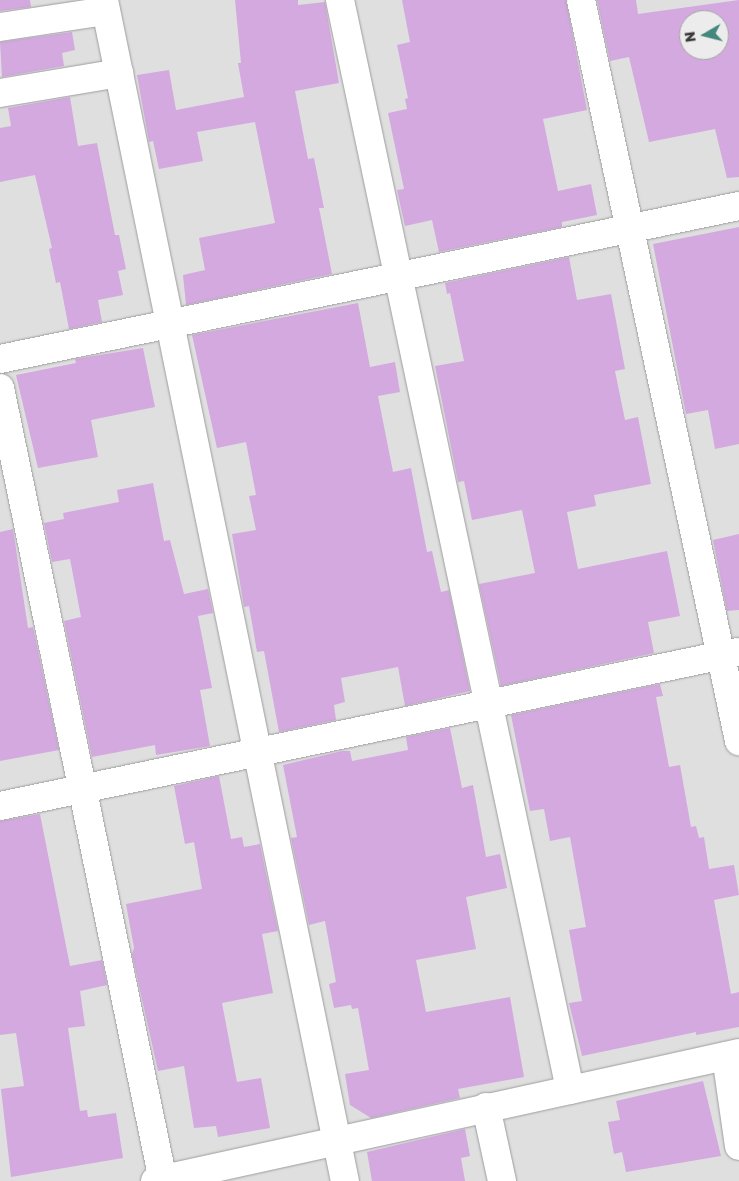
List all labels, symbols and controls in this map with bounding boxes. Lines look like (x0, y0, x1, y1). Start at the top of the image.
north arrow (679, 10, 729, 60)
text: N (680, 31, 699, 43)

